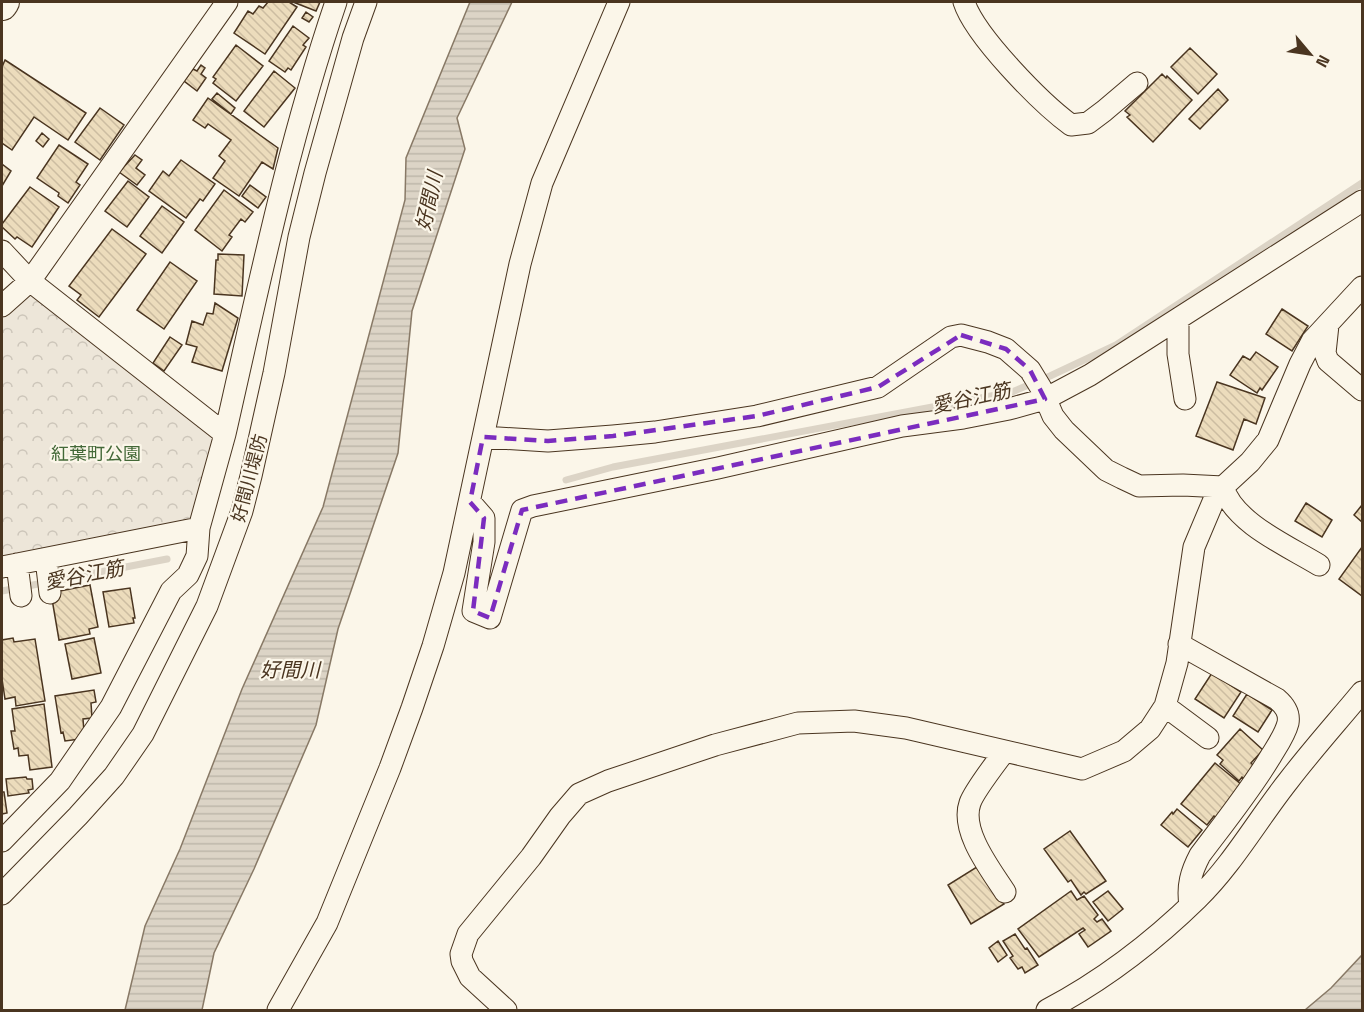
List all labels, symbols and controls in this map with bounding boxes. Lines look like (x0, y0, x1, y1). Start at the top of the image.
north arrow (1280, 24, 1340, 84)
text: N (1311, 51, 1334, 71)
water label: 好間川 (410, 167, 448, 233)
water label: 愛谷江筋 (929, 376, 1016, 419)
street label: 好間川堤防 (226, 432, 272, 524)
park label: 紅葉町公園 (51, 442, 141, 465)
water label: 愛谷江筋 (42, 554, 129, 595)
water label: 好間川 (260, 657, 322, 683)

